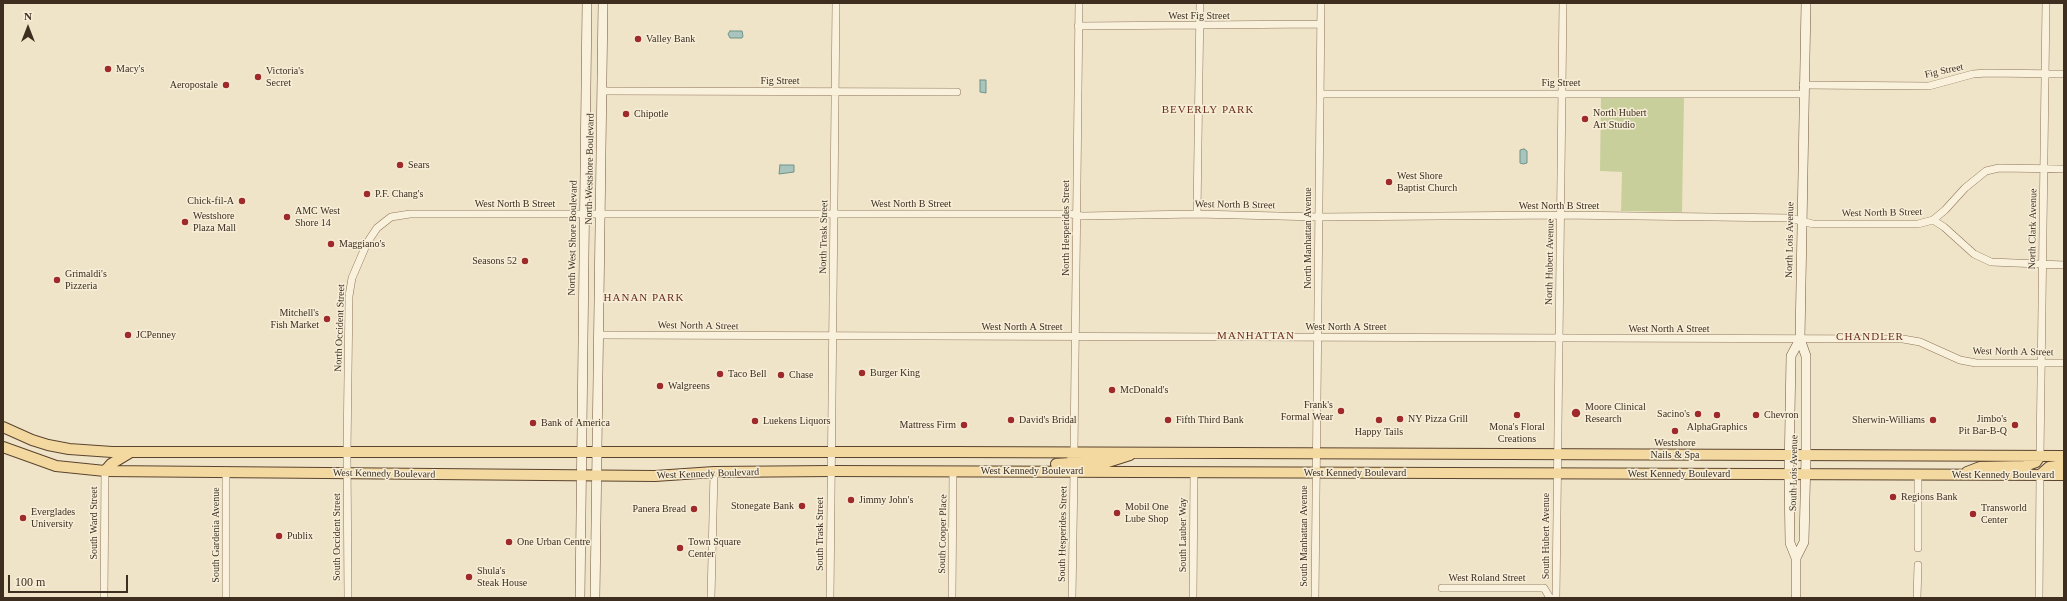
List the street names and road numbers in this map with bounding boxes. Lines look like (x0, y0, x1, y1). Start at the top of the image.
street label: West Fig Street (1168, 10, 1230, 22)
street label: Fig Street (1924, 61, 1964, 81)
street label: Fig Street (760, 75, 800, 87)
street label: Fig Street (1541, 77, 1581, 89)
street label: North Westshore Boulevard (583, 113, 597, 225)
street label: North West Shore Boulevard (566, 180, 580, 296)
street label: North Hesperides Street (1060, 180, 1072, 276)
street label: North Manhattan Avenue (1302, 187, 1314, 289)
street label: North Clark Avenue (2026, 188, 2040, 270)
street label: West North B Street (475, 198, 555, 210)
street label: West North B Street (871, 198, 951, 210)
street label: West North B Street (1195, 198, 1275, 212)
street label: North Trask Street (817, 200, 831, 274)
street label: West North B Street (1519, 200, 1599, 212)
street label: North Lois Avenue (1783, 202, 1797, 278)
street label: West North B Street (1842, 206, 1922, 220)
street label: North Hubert Avenue (1543, 219, 1557, 305)
street label: North Occident Street (332, 284, 348, 372)
street label: West North A Street (657, 319, 739, 333)
street label: West North A Street (981, 321, 1063, 333)
street label: West North A Street (1305, 321, 1387, 333)
street label: West North A Street (1628, 323, 1710, 335)
street label: West North A Street (1972, 345, 2054, 359)
street label: South Lois Avenue (1787, 435, 1801, 511)
street label: West Kennedy Boulevard (981, 465, 1083, 477)
street label: West Kennedy Boulevard (657, 466, 759, 482)
street label: West Kennedy Boulevard (333, 467, 435, 481)
street label: West Kennedy Boulevard (1304, 467, 1406, 479)
street label: West Kennedy Boulevard (1628, 468, 1730, 480)
street label: West Kennedy Boulevard (1952, 469, 2054, 481)
street label: South Manhattan Avenue (1298, 485, 1310, 587)
street label: South Ward Street (88, 486, 100, 560)
street label: South Hesperides Street (1056, 486, 1070, 582)
street label: South Gardenia Avenue (210, 487, 222, 583)
street label: South Occident Street (331, 493, 343, 581)
street label: South Hubert Avenue (1540, 493, 1552, 579)
street label: South Cooper Place (936, 494, 950, 574)
street label: South Trask Street (814, 497, 826, 571)
street label: South Lauber Way (1177, 498, 1189, 572)
street label: West Roland Street (1449, 572, 1525, 584)

